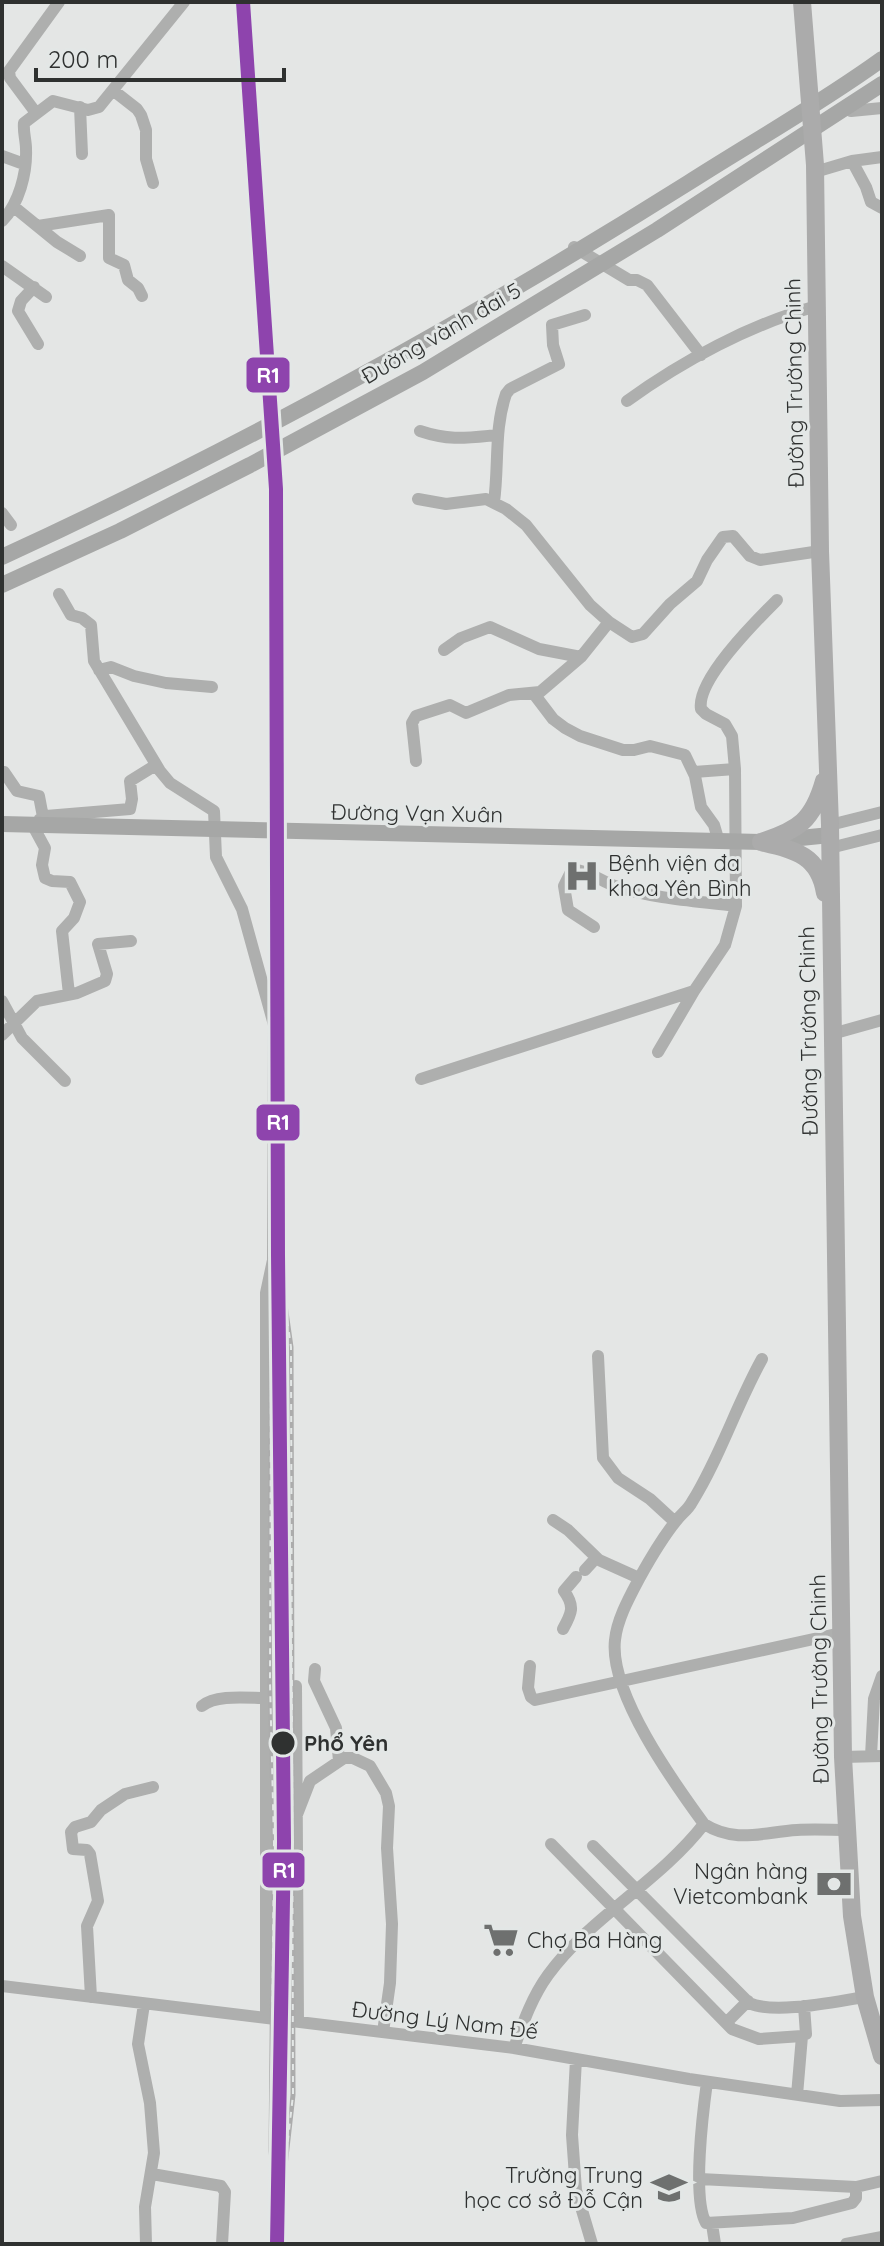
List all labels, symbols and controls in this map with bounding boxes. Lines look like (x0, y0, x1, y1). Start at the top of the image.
scale bar (36, 32, 284, 82)
text: 200 m (48, 44, 118, 74)
street label: Đường vành đai 5 (356, 276, 526, 390)
street label: Đường Trường Chinh (778, 278, 810, 488)
line badge: R1 (245, 356, 291, 394)
text: R1 (256, 361, 280, 389)
street label: Đường Vạn Xuân (331, 797, 503, 829)
place label: Bệnh viện đa khoa Yên Bình (608, 849, 752, 902)
hospital icon: Bệnh viện đa khoa Yên Bình (563, 857, 601, 895)
street label: Đường Trường Chinh (792, 926, 824, 1136)
line badge: R1 (255, 1103, 301, 1142)
text: R1 (266, 1108, 290, 1136)
street label: Đường Trường Chinh (803, 1574, 835, 1784)
marker: Phổ Yên (269, 1729, 297, 1757)
place label: Phổ Yên (304, 1729, 388, 1757)
line badge: R1 (261, 1851, 306, 1889)
text: R1 (272, 1856, 296, 1884)
place label: Ngân hàng Vietcombank (673, 1857, 808, 1910)
bank icon: Ngân hàng Vietcombank (815, 1865, 853, 1903)
supermarket icon: Chợ Ba Hàng (482, 1921, 520, 1959)
place label: Chợ Ba Hàng (527, 1926, 662, 1954)
street label: Đường Lý Nam Đế (350, 1995, 540, 2045)
place label: Trường Trung học cơ sở Đỗ Cận (464, 2161, 643, 2214)
school or university icon: Trường Trung học cơ sở Đỗ Cận (650, 2169, 688, 2207)

